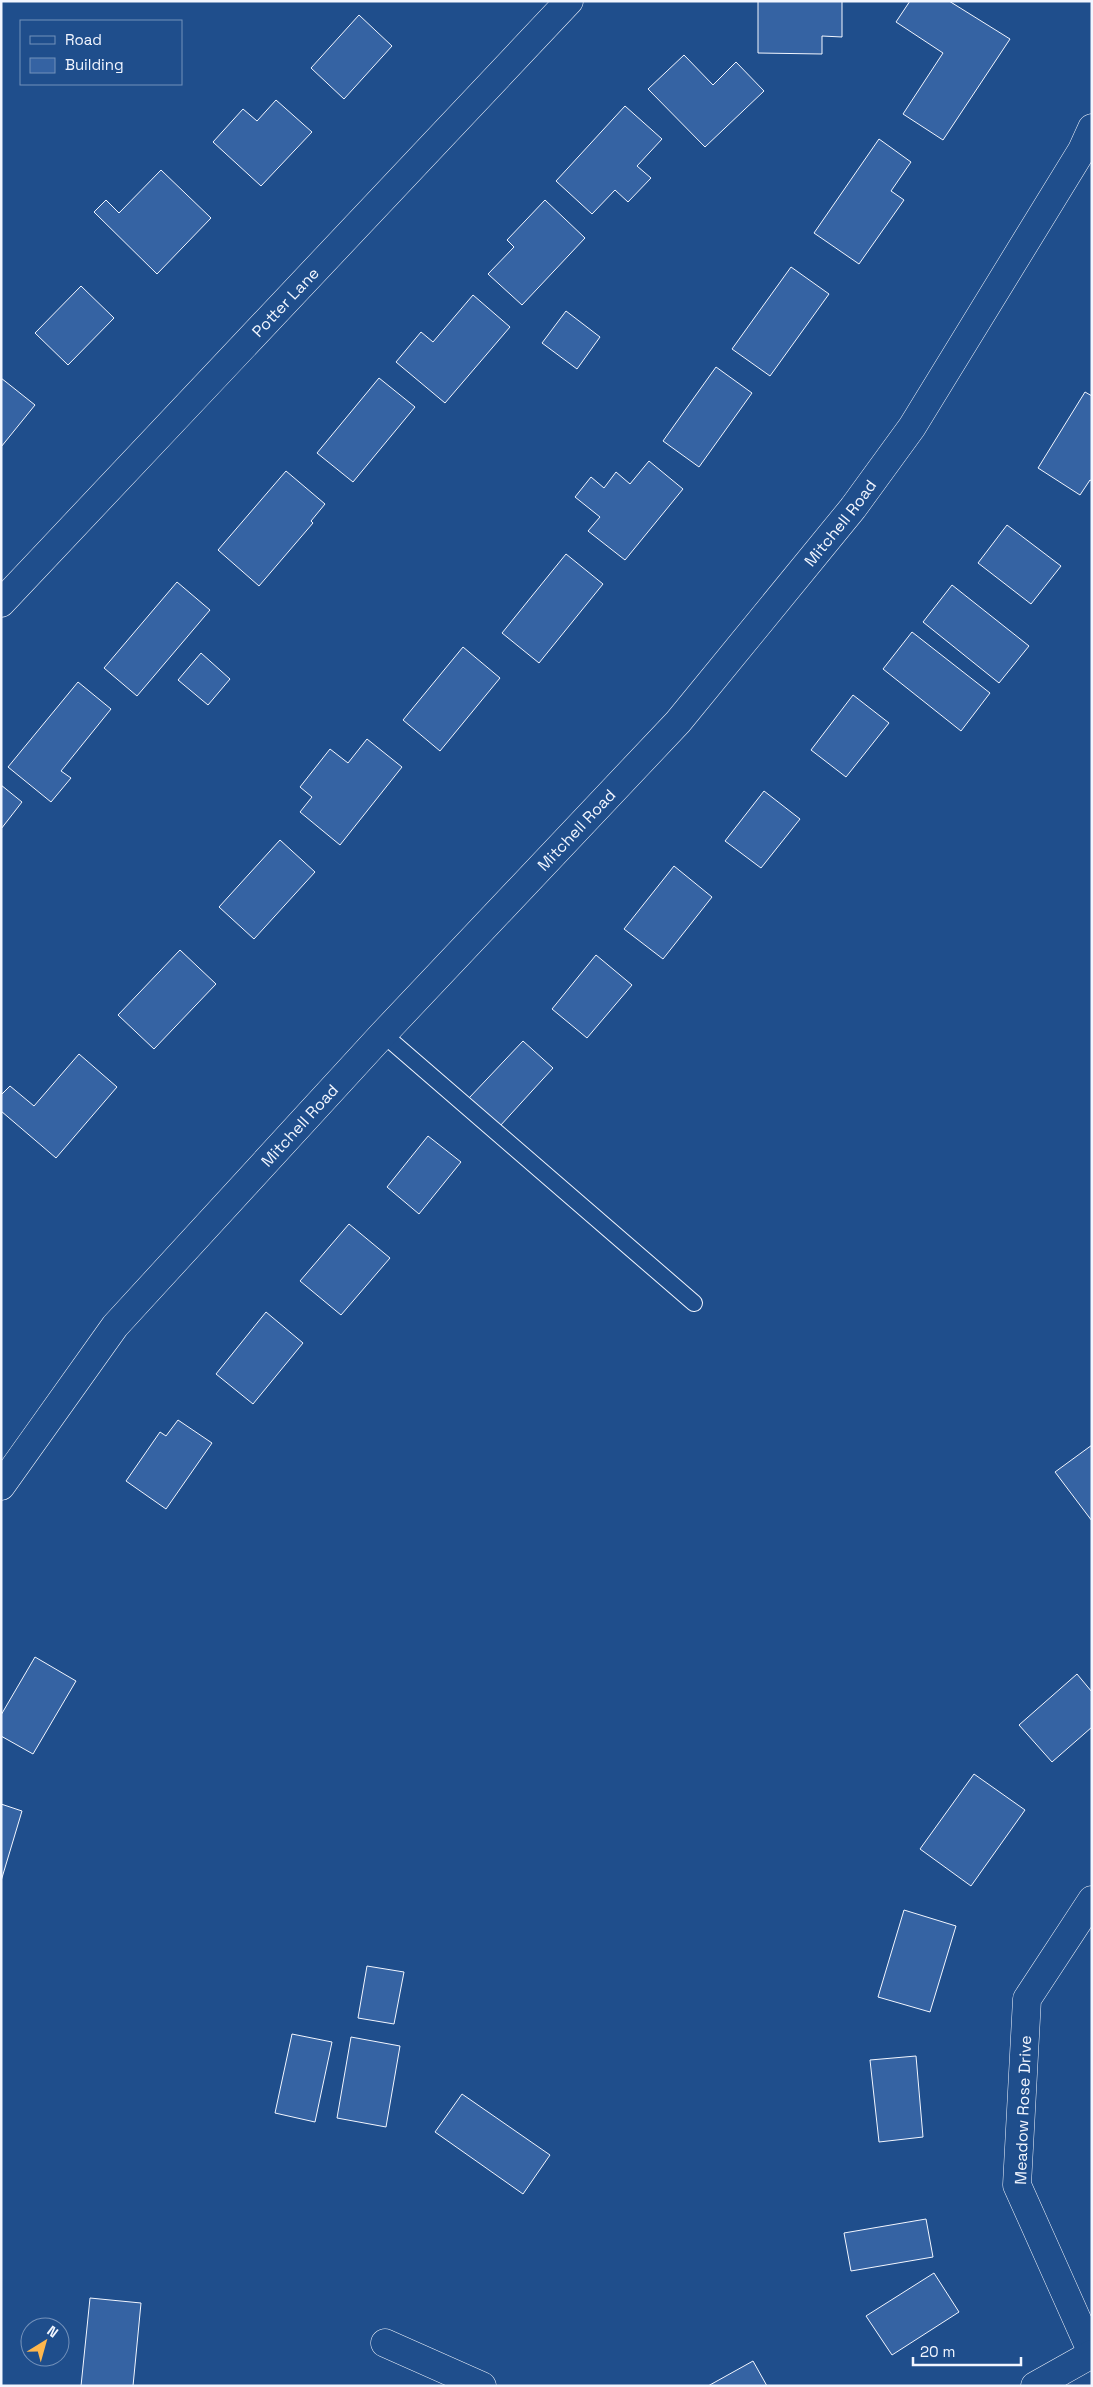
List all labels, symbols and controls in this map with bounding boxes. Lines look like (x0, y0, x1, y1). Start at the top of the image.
legend (20, 20, 182, 85)
text: Road (65, 30, 102, 49)
text: Building (65, 55, 124, 74)
street label: Potter Lane (247, 262, 323, 341)
street label: Mitchell Road (799, 475, 881, 570)
street label: Mitchell Road (532, 784, 620, 875)
street label: Mitchell Road (256, 1079, 343, 1171)
street label: Meadow Rose Drive (1010, 2035, 1036, 2185)
north arrow (20, 2317, 70, 2367)
text: N (44, 2322, 62, 2342)
scale bar (913, 2334, 1020, 2366)
text: 20 m (920, 2342, 955, 2361)

